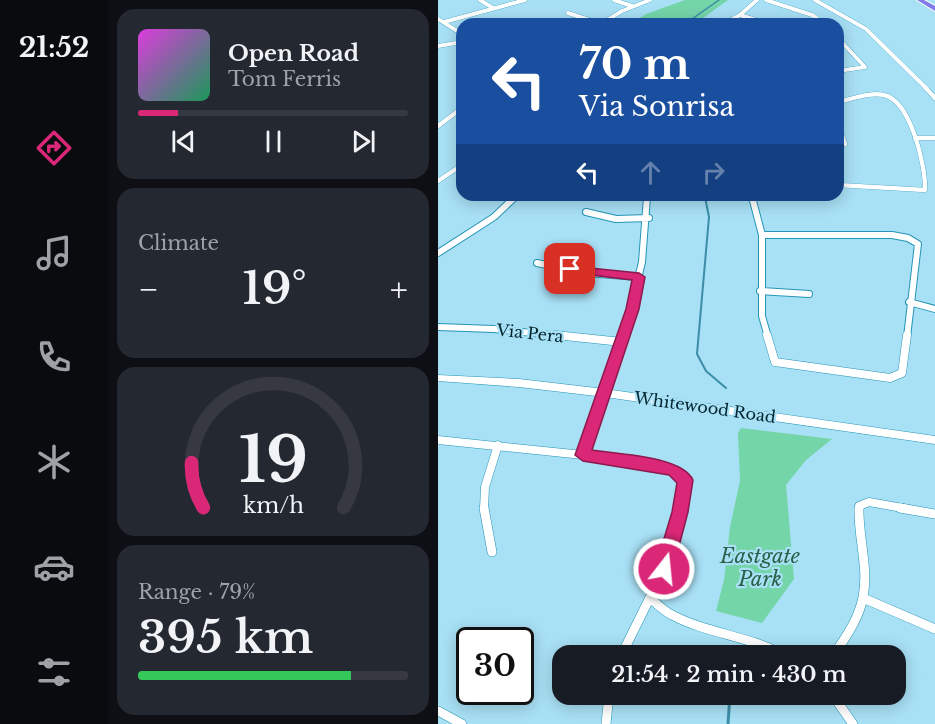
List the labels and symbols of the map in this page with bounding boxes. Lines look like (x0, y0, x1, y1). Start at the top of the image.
pin (544, 243, 595, 294)
street label: Via Pera (494, 319, 565, 346)
street label: Whitewood Road (632, 387, 777, 427)
position arrow (632, 537, 696, 601)
park label: Eastgate Park (719, 544, 800, 591)
speed limit sign: 30 (456, 627, 534, 705)

